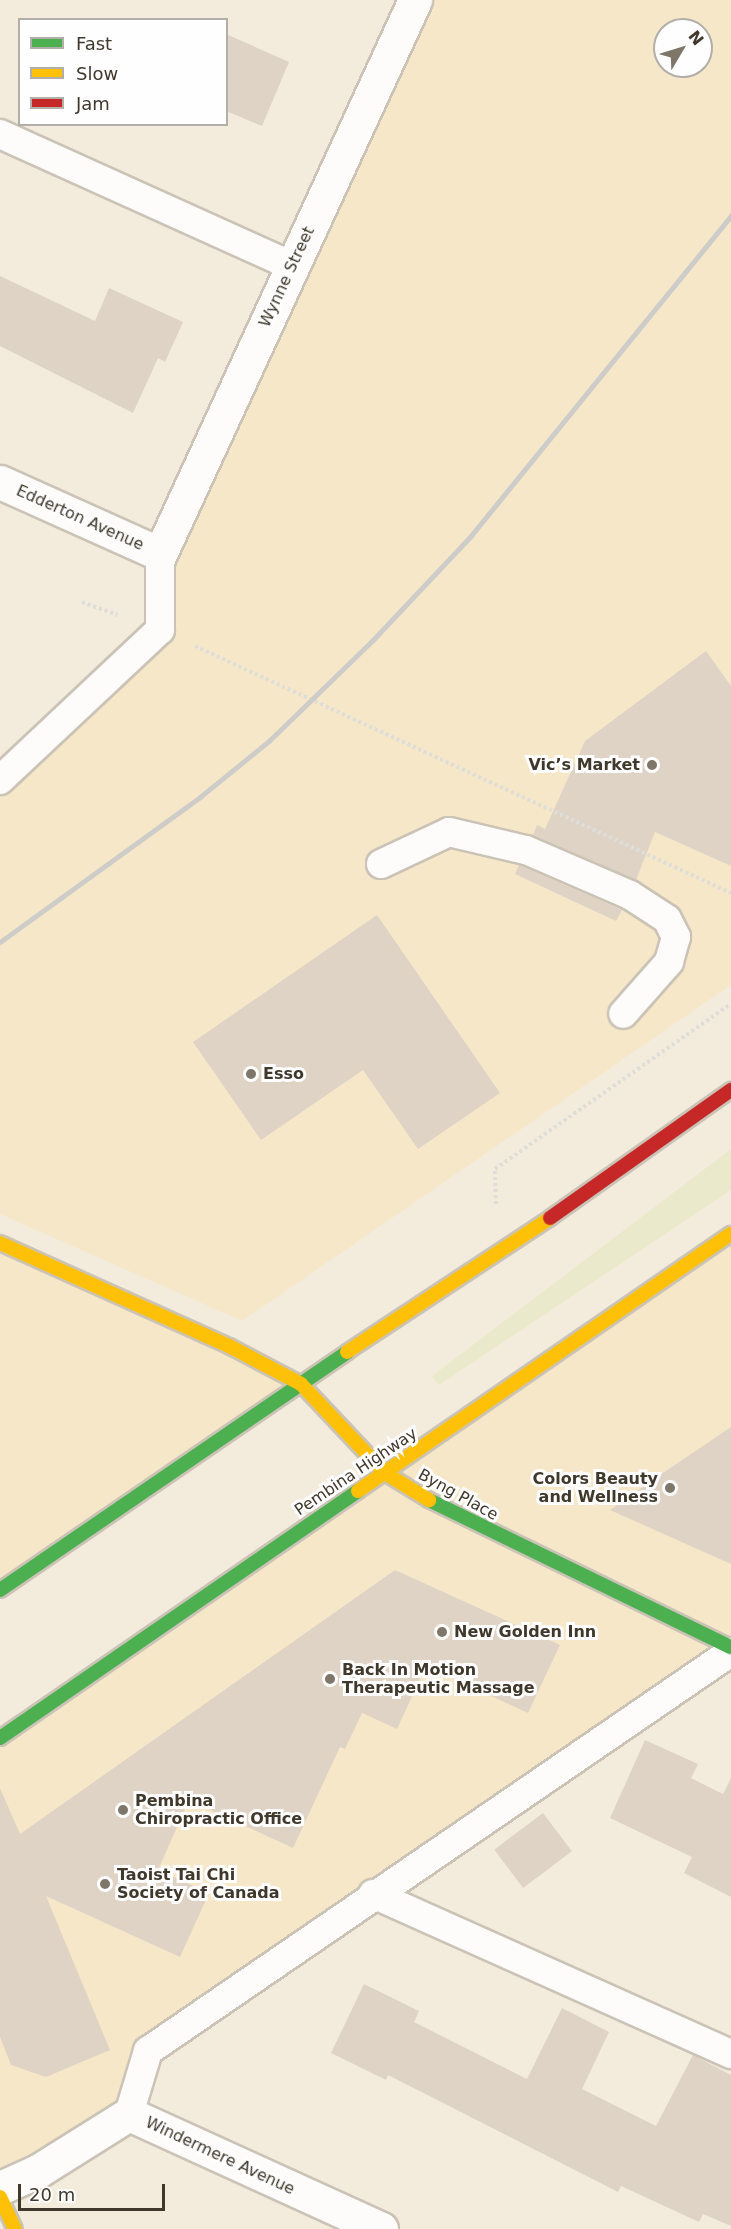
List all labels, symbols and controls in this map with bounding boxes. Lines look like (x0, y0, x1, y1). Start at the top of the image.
legend (18, 18, 228, 126)
north arrow (653, 18, 713, 78)
text: N (684, 27, 708, 49)
text: Fast (76, 33, 112, 54)
text: Slow (76, 63, 118, 84)
text: Jam (76, 93, 110, 114)
street label: Wynne Street (255, 224, 319, 330)
street label: Edderton Avenue (13, 481, 147, 555)
place label: Vic’s Market (528, 755, 640, 775)
marker: Vic’s Market (645, 758, 659, 772)
place label: Esso (263, 1064, 304, 1084)
marker: Esso (244, 1067, 258, 1081)
street label: Pembina Highway (291, 1424, 421, 1520)
street label: Byng Place (415, 1465, 501, 1525)
place label: Colors Beauty and Wellness (532, 1469, 658, 1507)
marker: Colors Beauty and Wellness (663, 1481, 677, 1495)
place label: New Golden Inn (454, 1622, 596, 1642)
marker: New Golden Inn (435, 1625, 449, 1639)
place label: Back In Motion Therapeutic Massage (342, 1660, 535, 1698)
marker: Back In Motion Therapeutic Massage (323, 1672, 337, 1686)
place label: Pembina Chiropractic Office (135, 1791, 302, 1829)
marker: Pembina Chiropractic Office (116, 1803, 130, 1817)
place label: Taoist Tai Chi Society of Canada (117, 1865, 279, 1903)
marker: Taoist Tai Chi Society of Canada (98, 1877, 112, 1891)
street label: Windermere Avenue (142, 2113, 298, 2199)
scale bar (21, 2172, 168, 2210)
text: 20 m (29, 2184, 75, 2205)

